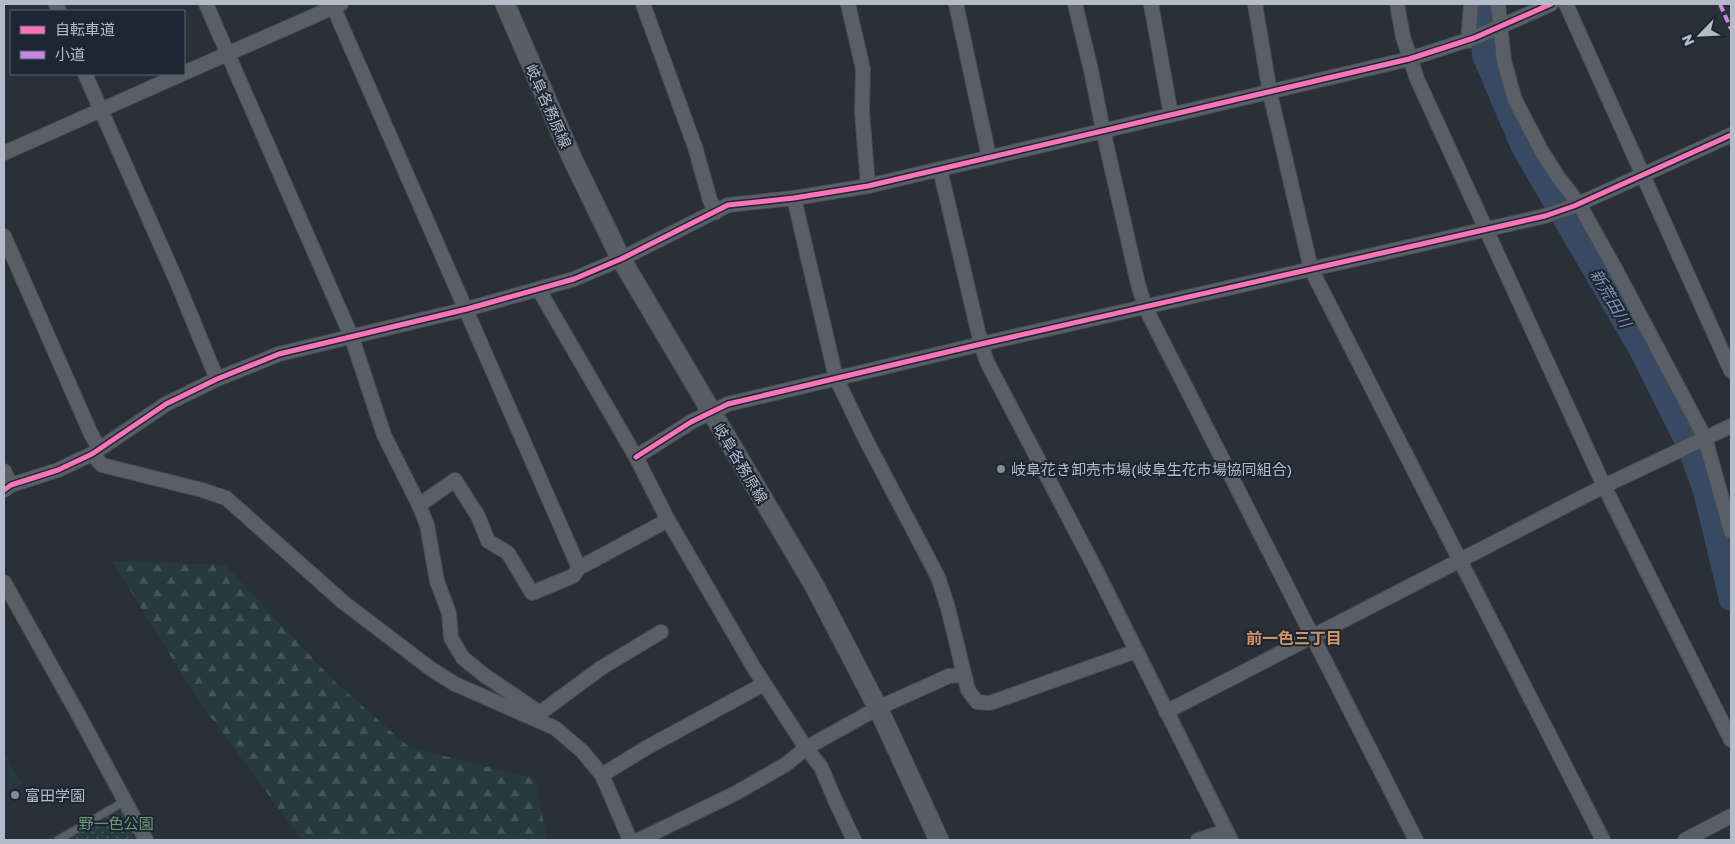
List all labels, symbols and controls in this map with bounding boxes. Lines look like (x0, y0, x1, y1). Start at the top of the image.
legend (10, 10, 185, 75)
north arrow (1675, 10, 1725, 60)
text: 自転車道 (55, 20, 115, 38)
text: N (1678, 32, 1698, 49)
text: 小道 (55, 45, 85, 63)
street label: 岐阜各務原線 (522, 61, 576, 151)
water label: 新荒田川 (1586, 265, 1637, 332)
street label: 岐阜各務原線 (710, 420, 772, 506)
place label: 岐阜花き卸売市場(岐阜生花市場協同組合) (1011, 460, 1292, 478)
marker: 岐阜花き卸売市場(岐阜生花市場協同組合) (995, 463, 1007, 475)
district label: 前一色三丁目 (1246, 628, 1342, 648)
place label: 富田学園 (25, 786, 85, 804)
marker: 富田学園 (9, 789, 21, 801)
park label: 野一色公園 (78, 814, 154, 832)

